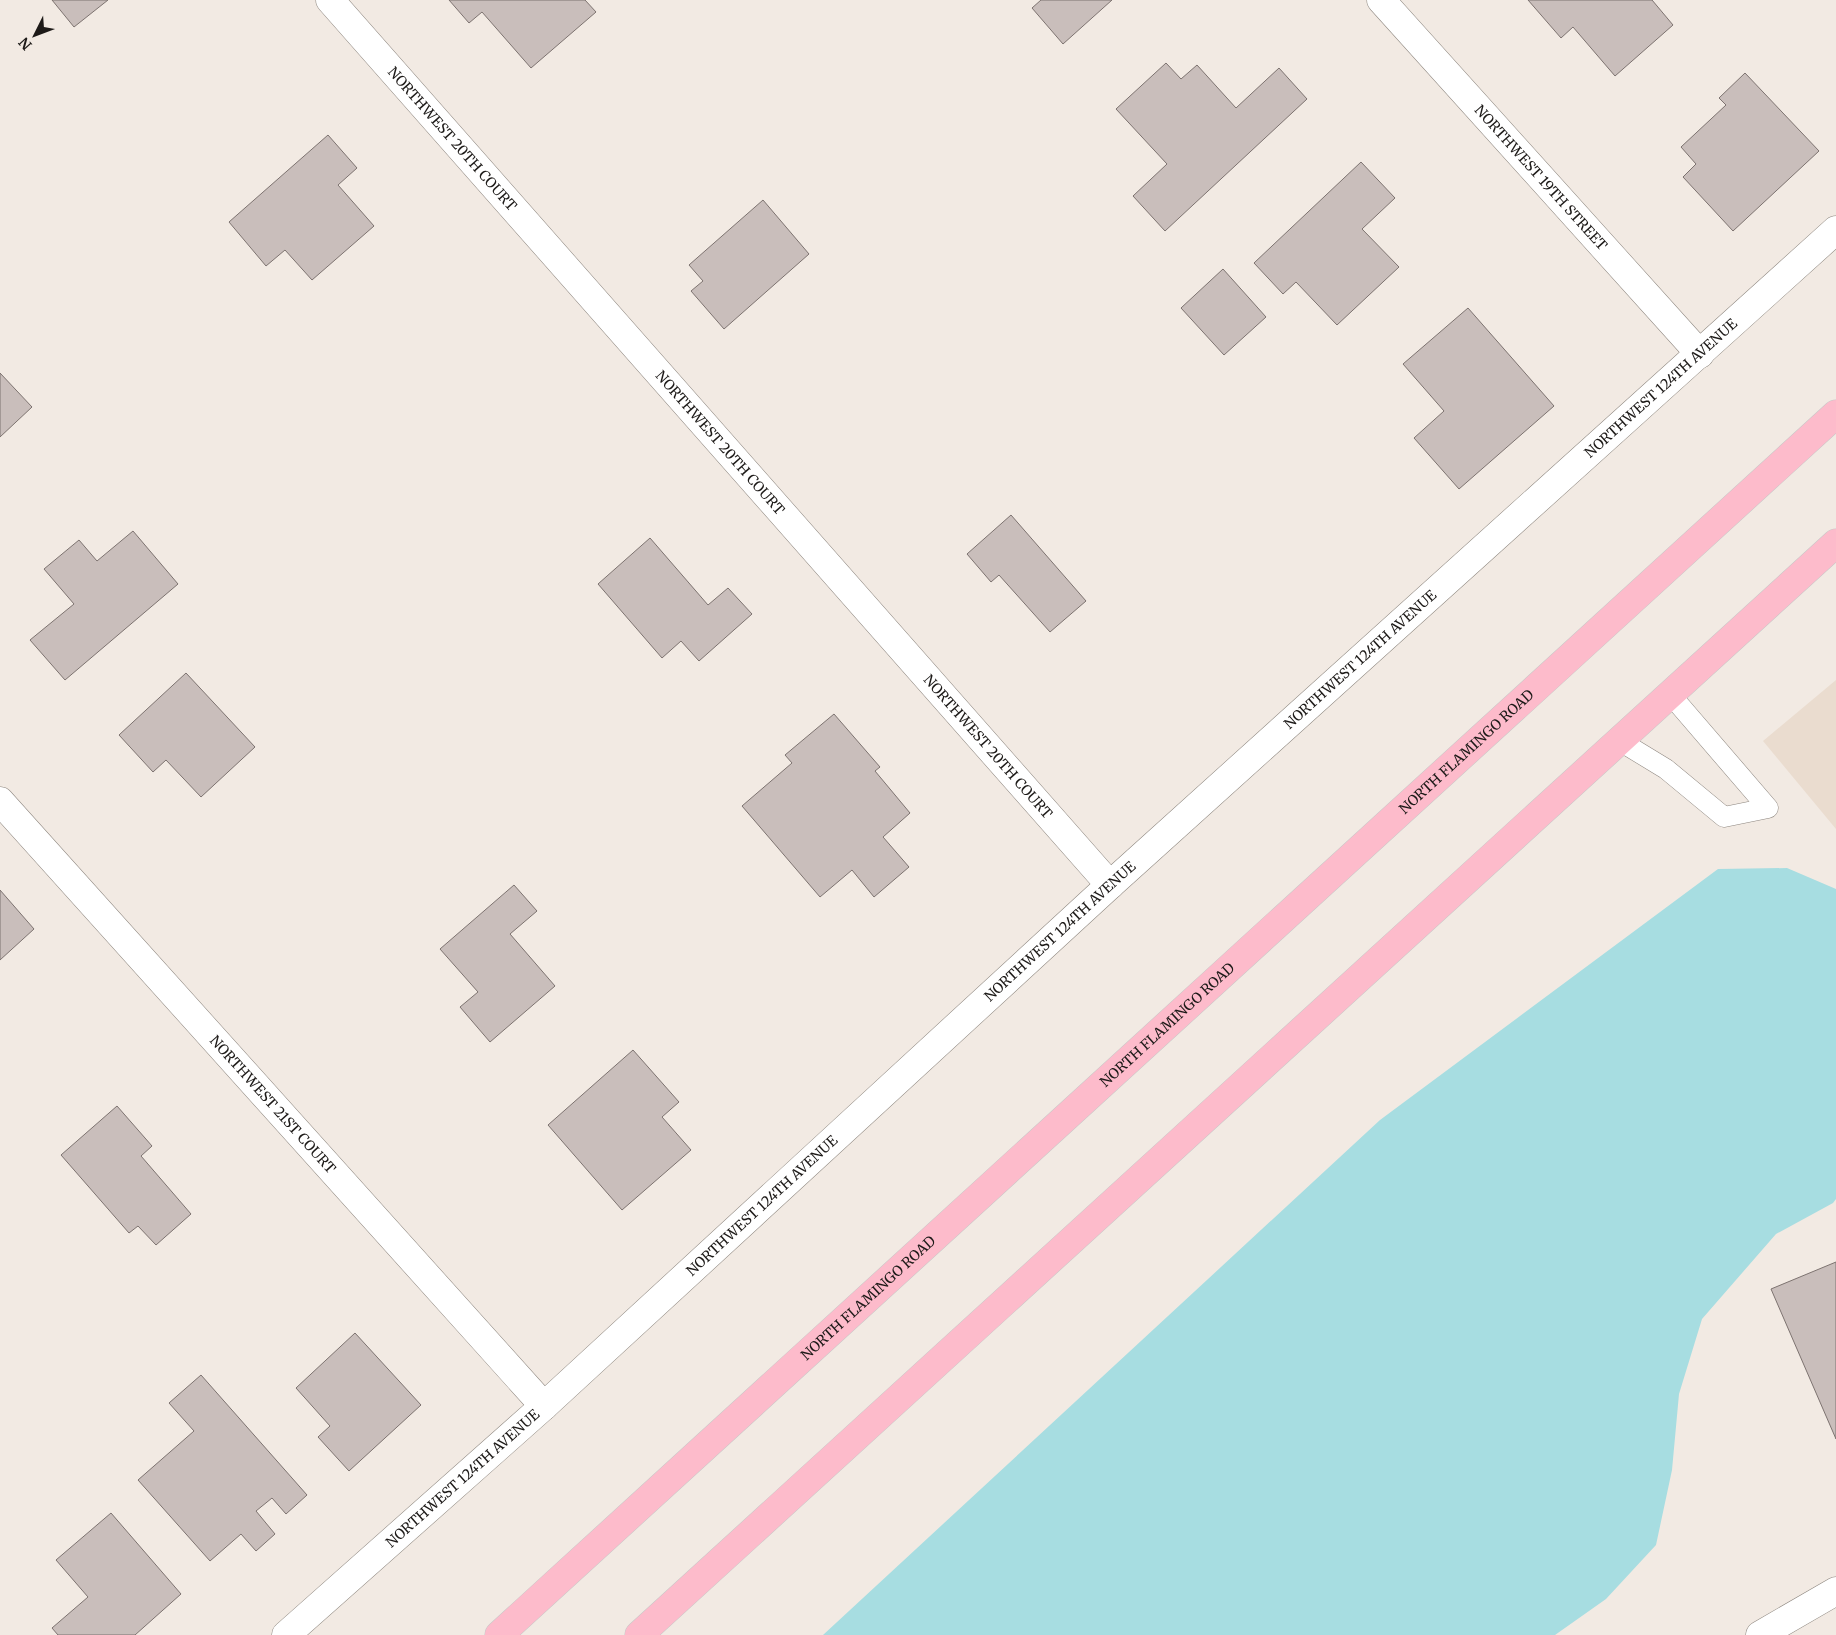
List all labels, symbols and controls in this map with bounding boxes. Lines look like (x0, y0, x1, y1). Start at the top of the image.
north arrow (10, 10, 60, 60)
text: N (15, 34, 36, 54)
street label: NORTHWEST 20TH COURT (384, 63, 521, 215)
street label: NORTHWEST 19TH STREET (1471, 101, 1611, 254)
street label: NORTHWEST 124TH AVENUE (1581, 315, 1741, 462)
street label: NORTHWEST 20TH COURT (652, 367, 789, 519)
street label: NORTHWEST 124TH AVENUE (1280, 586, 1440, 733)
street label: NORTHWEST 20TH COURT (920, 671, 1056, 822)
street label: NORTH FLAMINGO ROAD (1395, 685, 1538, 818)
street label: NORTHWEST 124TH AVENUE (980, 857, 1139, 1005)
street label: NORTH FLAMINGO ROAD (1096, 958, 1239, 1091)
street label: NORTHWEST 21ST COURT (206, 1032, 340, 1177)
street label: NORTHWEST 124TH AVENUE (682, 1131, 841, 1280)
street label: NORTH FLAMINGO ROAD (797, 1231, 940, 1364)
street label: NORTHWEST 124TH AVENUE (382, 1405, 543, 1551)

